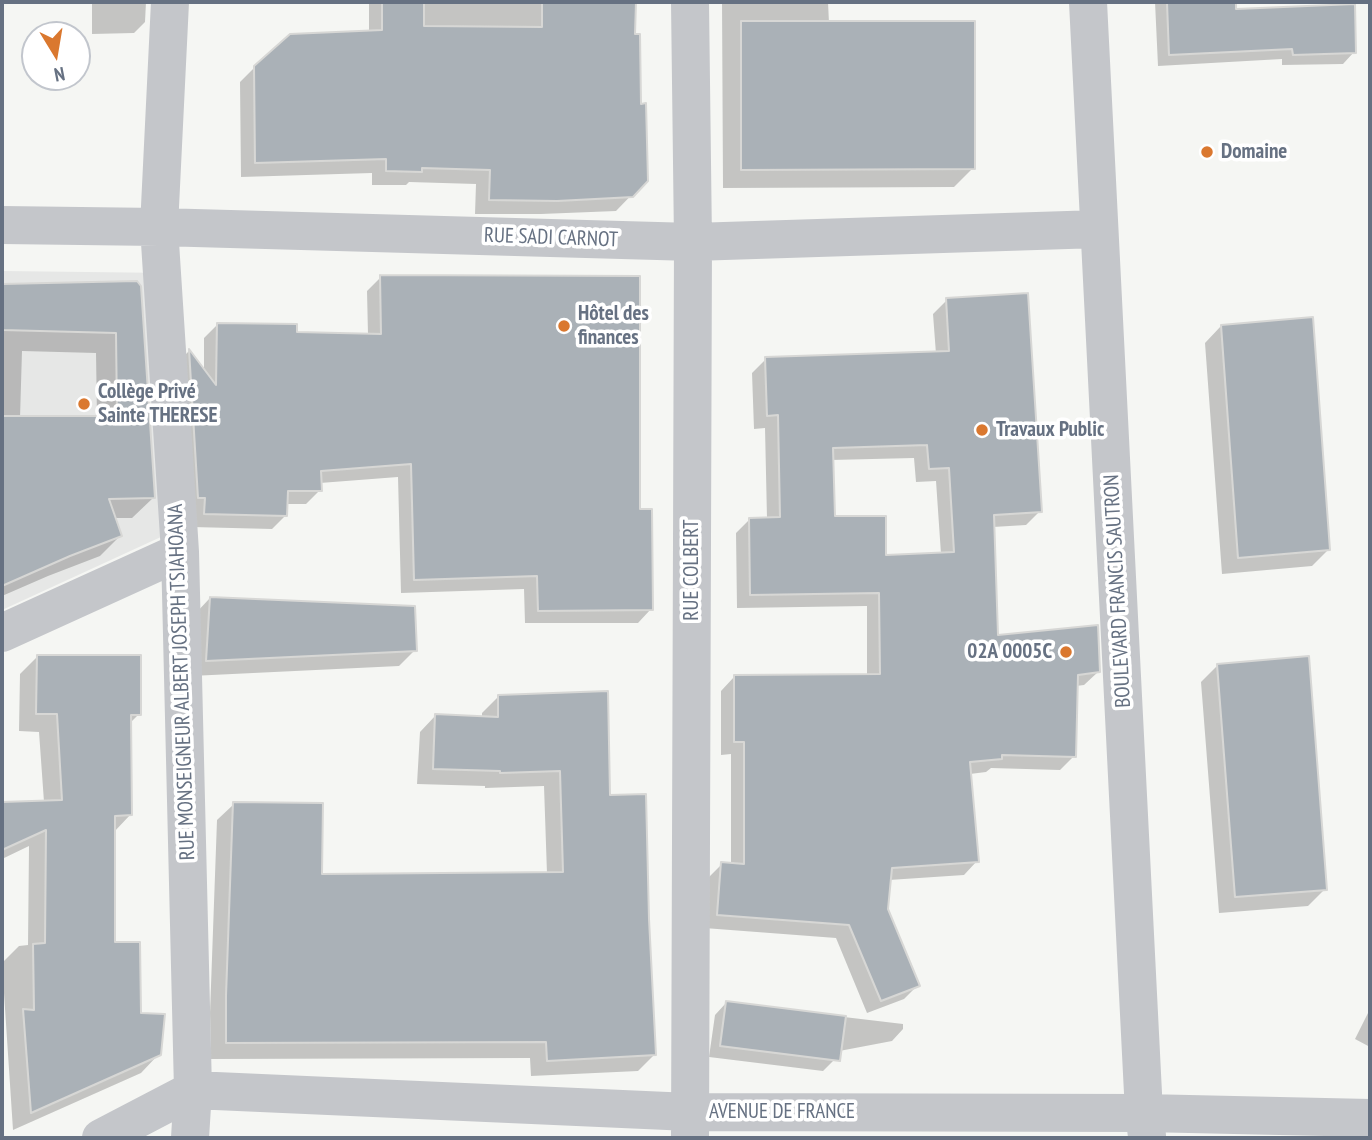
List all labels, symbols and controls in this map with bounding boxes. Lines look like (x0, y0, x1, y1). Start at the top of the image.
north arrow (21, 21, 91, 91)
text: N (52, 62, 67, 87)
place label: Domaine (1221, 139, 1287, 165)
marker: Domaine (1199, 144, 1215, 160)
street label: RUE SADI CARNOT (483, 223, 619, 253)
place label: Hôtel des finances (578, 301, 649, 351)
marker: Hôtel des finances (556, 318, 572, 334)
place label: Collège Privé Sainte THERESE (98, 379, 217, 429)
marker: Collège Privé Sainte THERESE (76, 396, 92, 412)
place label: Travaux Public (996, 417, 1104, 443)
marker: Travaux Public (974, 422, 990, 438)
street label: BOULEVARD FRANCIS SAUTRON (1099, 474, 1137, 708)
street label: RUE MONSEIGNEUR ALBERT JOSEPH TSIAHOANA (163, 503, 201, 861)
street label: RUE COLBERT (679, 519, 705, 621)
place label: 02A 0005C (967, 639, 1052, 665)
marker: 02A 0005C (1058, 644, 1074, 660)
street label: AVENUE DE FRANCE (709, 1099, 855, 1125)

